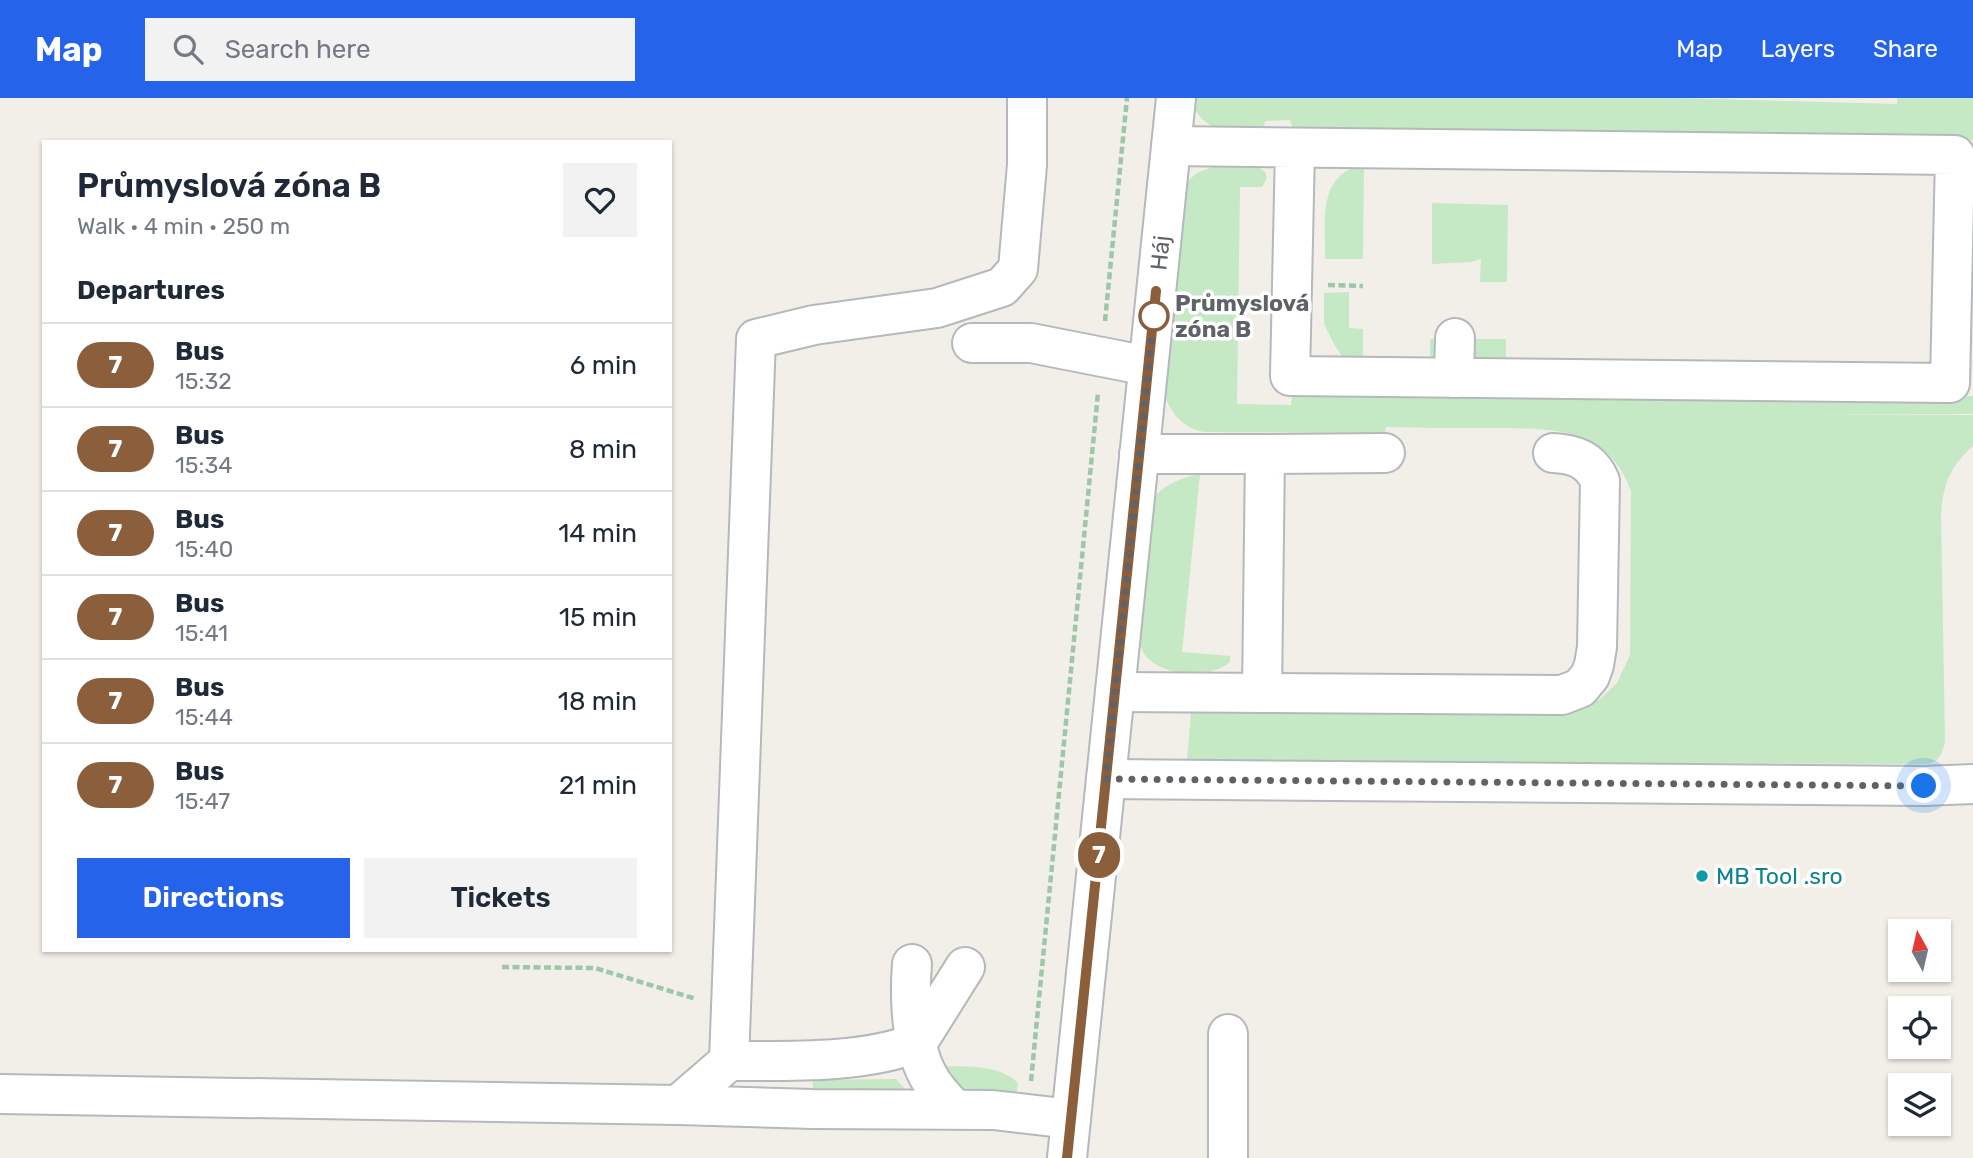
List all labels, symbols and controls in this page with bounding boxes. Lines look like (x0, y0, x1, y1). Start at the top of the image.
search box (145, 18, 635, 81)
text: Map (35, 30, 103, 69)
icon: search (169, 30, 207, 68)
text: Search here (225, 34, 370, 65)
text: Map (1676, 35, 1723, 63)
text: Layers (1761, 35, 1835, 63)
text: Share (1873, 35, 1938, 63)
button: heart (563, 163, 637, 237)
text: Průmyslová zóna B (77, 166, 381, 205)
text: Walk · 4 min · 250 m (77, 212, 290, 240)
street label: Háj (1144, 234, 1176, 272)
text: Departures (77, 275, 225, 306)
place label: Průmyslová zóna B (1175, 289, 1309, 343)
marker: Průmyslová zóna B (1139, 301, 1169, 331)
text: Bus (175, 336, 224, 367)
text: 6 min (570, 350, 637, 381)
text: 7 (109, 351, 122, 379)
text: 15:32 (175, 367, 232, 395)
text: Bus (175, 420, 224, 451)
text: 8 min (569, 434, 637, 465)
text: 7 (109, 435, 122, 463)
text: 15:34 (175, 451, 233, 479)
text: Bus (175, 504, 224, 535)
text: 14 min (558, 518, 637, 549)
text: 7 (109, 519, 122, 547)
text: 15:40 (175, 535, 233, 563)
text: Bus (175, 588, 224, 619)
text: 15 min (559, 602, 637, 633)
text: 7 (109, 603, 122, 631)
text: 15:41 (175, 619, 228, 647)
text: Bus (175, 672, 224, 703)
text: 18 min (558, 686, 637, 717)
text: 7 (109, 687, 122, 715)
text: 15:44 (175, 703, 233, 731)
text: Bus (175, 756, 224, 787)
your location (1906, 768, 1941, 803)
text: 21 min (559, 770, 637, 801)
text: 7 (109, 771, 122, 799)
text: 15:47 (175, 787, 230, 815)
line badge: 7 (1076, 832, 1122, 878)
text: 7 (1092, 841, 1106, 869)
button: Directions (77, 858, 350, 938)
button: Tickets (364, 858, 637, 938)
place label: MB Tool .sro (1716, 862, 1843, 890)
marker: MB Tool .sro (1694, 868, 1710, 884)
north arrow (1888, 919, 1951, 982)
map controls (1888, 919, 1951, 1136)
button: locate (1888, 996, 1951, 1059)
button: layers (1888, 1073, 1951, 1136)

